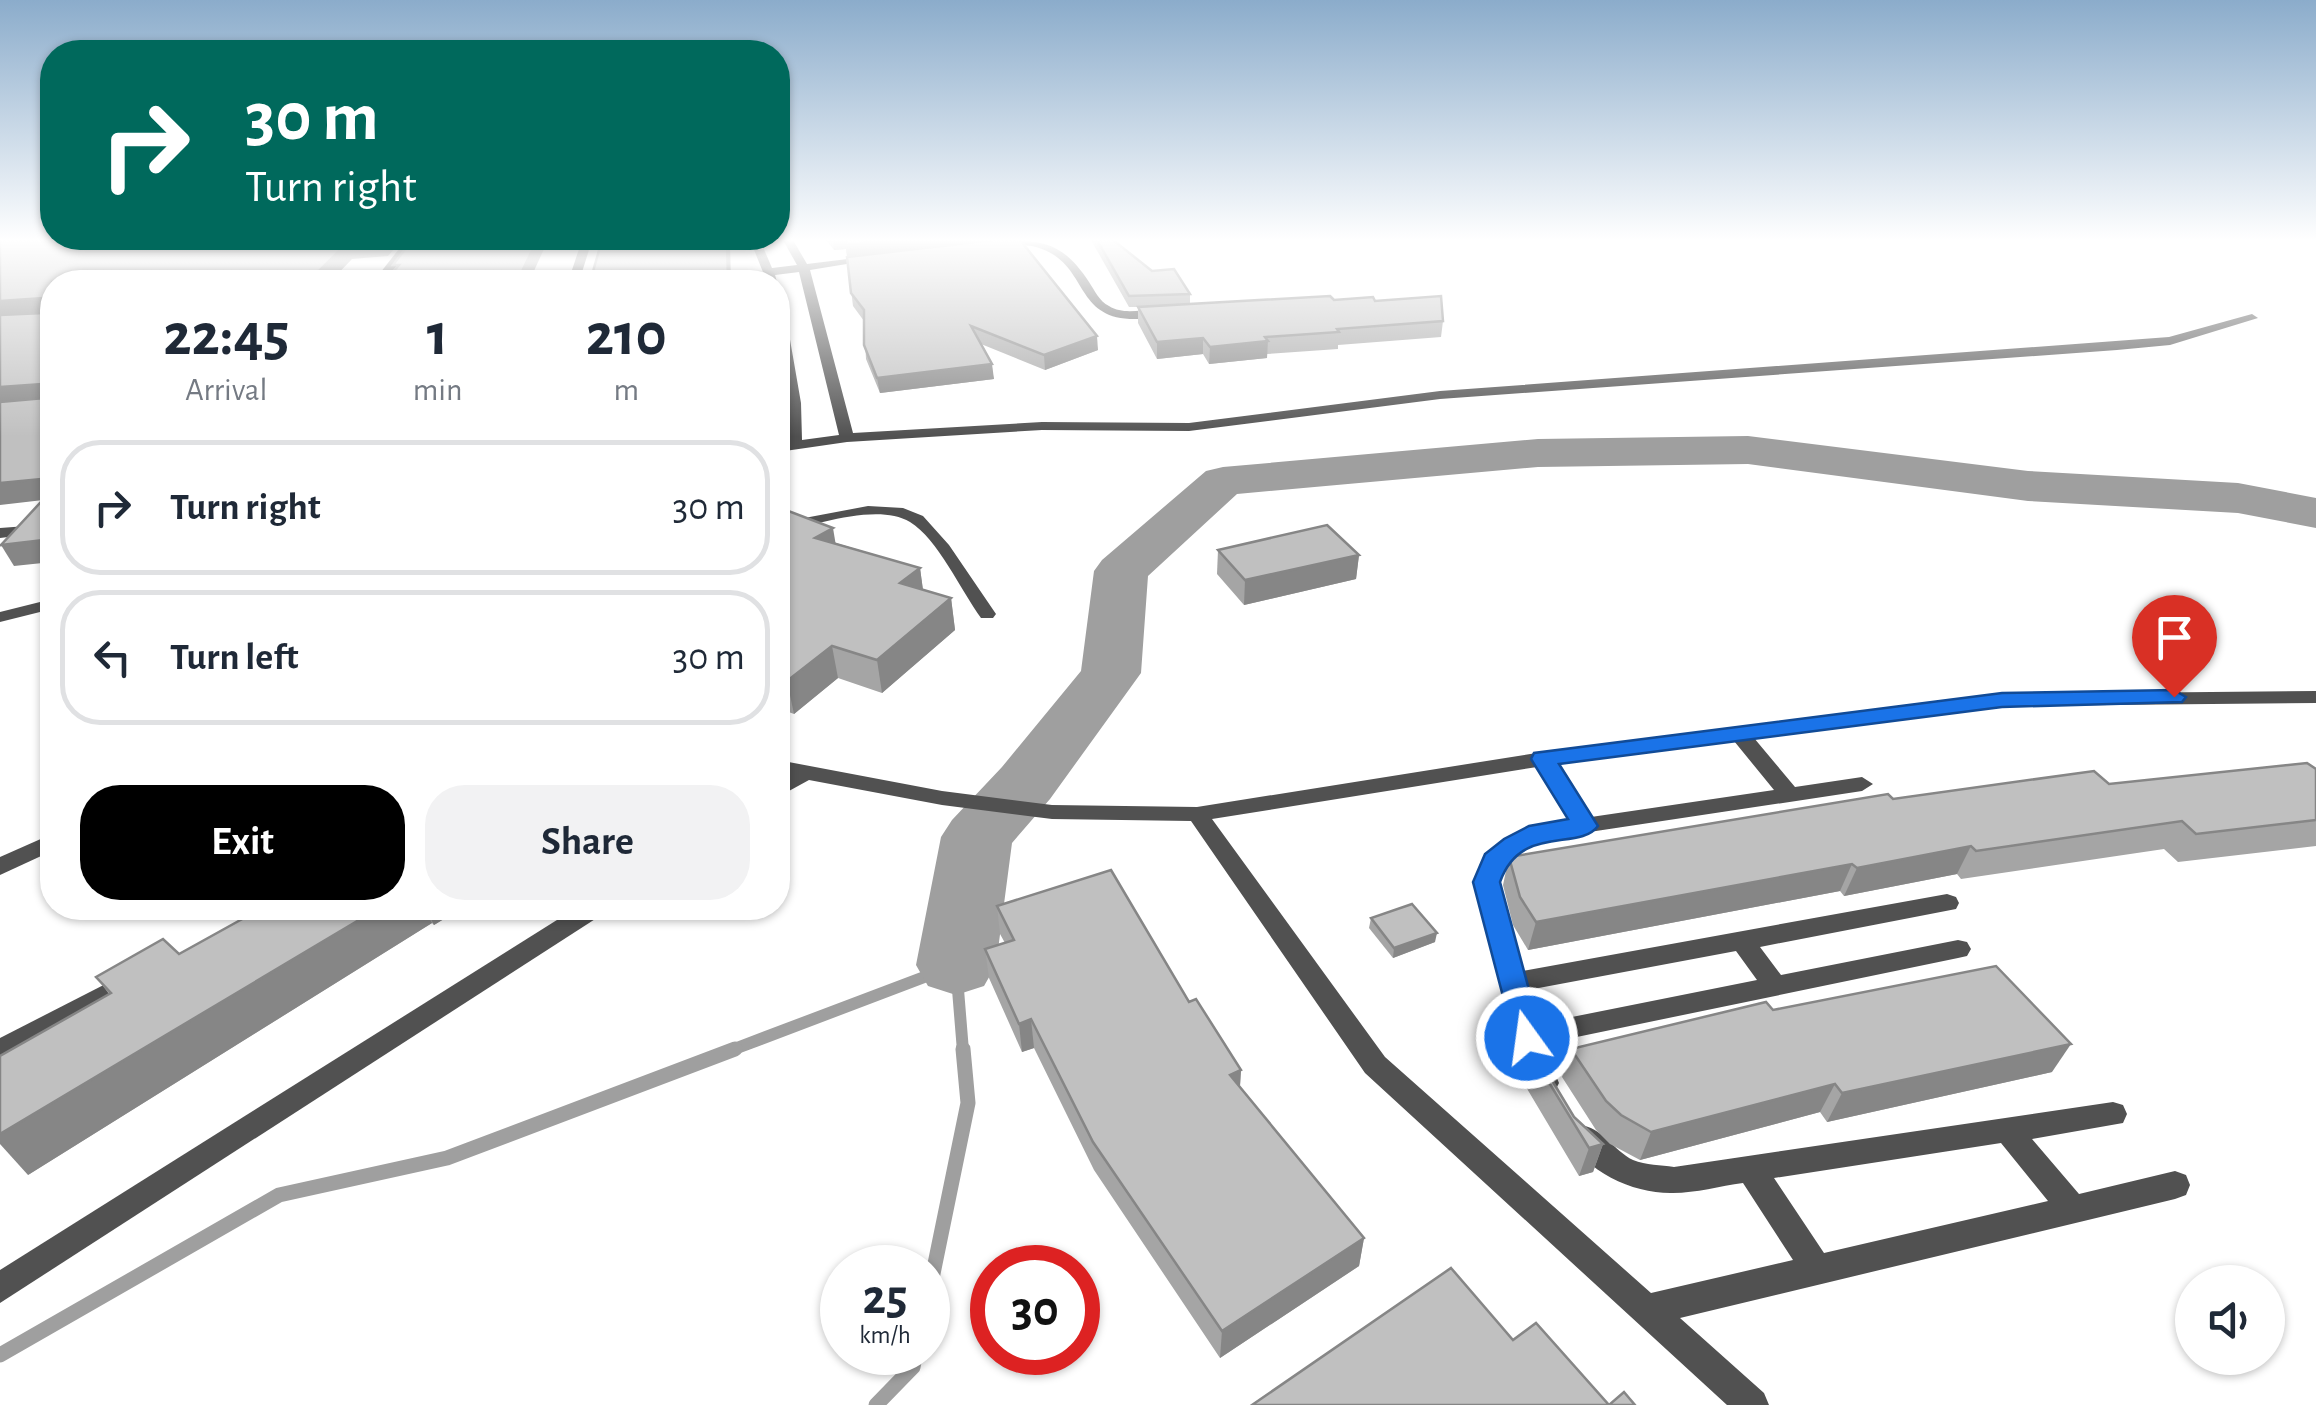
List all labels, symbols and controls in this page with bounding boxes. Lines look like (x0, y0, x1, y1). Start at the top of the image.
icon: right (80, 80, 210, 210)
text: 30 m (245, 83, 379, 153)
text: Turn right (245, 165, 417, 210)
text: 22:45 (163, 306, 290, 366)
text: 1 (427, 306, 448, 366)
text: 210 (586, 306, 667, 366)
text: Arrival (185, 374, 267, 406)
text: min (413, 374, 463, 406)
text: m (613, 374, 639, 406)
icon: right (85, 480, 140, 535)
text: Turn right (170, 489, 320, 527)
text: 30 m (673, 489, 745, 527)
pin (2132, 595, 2217, 698)
icon: arrive (2147, 610, 2202, 665)
icon: left (85, 630, 140, 685)
text: Turn left (170, 639, 298, 677)
text: 30 m (673, 639, 745, 677)
button: Exit (80, 785, 405, 900)
button: Share (425, 785, 750, 900)
position arrow (1475, 986, 1579, 1090)
speed limit sign: 30 (970, 1245, 1100, 1375)
map controls (2175, 1265, 2285, 1375)
button: sound (2175, 1265, 2285, 1375)
text: 25 (862, 1273, 908, 1323)
text: km/h (859, 1323, 911, 1348)

